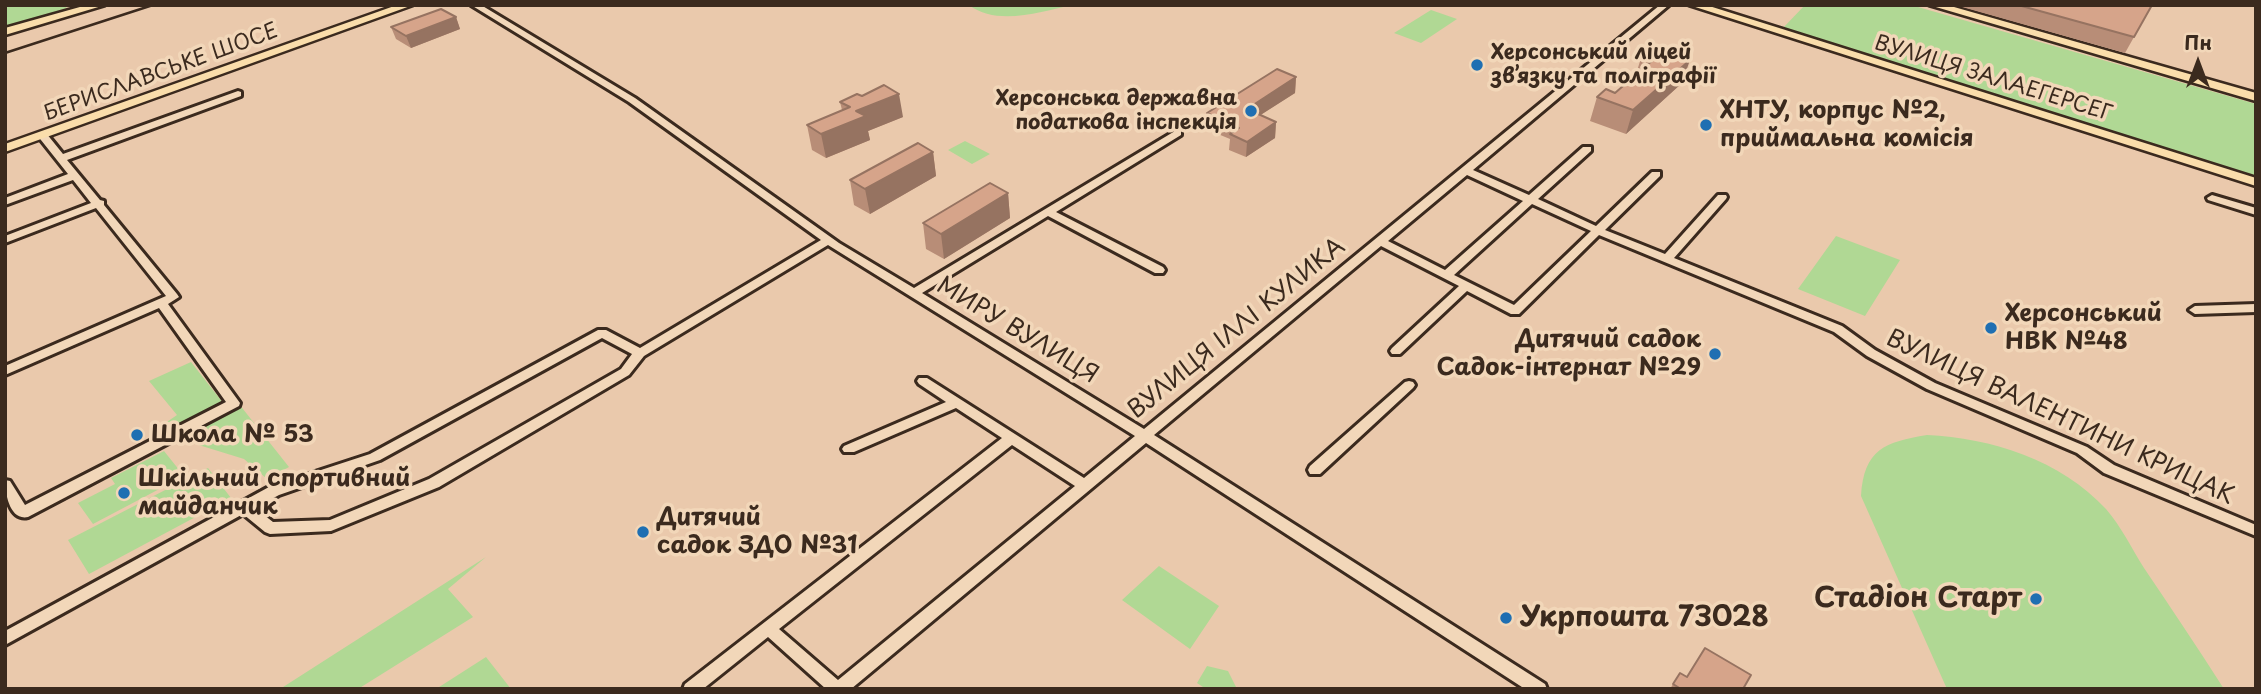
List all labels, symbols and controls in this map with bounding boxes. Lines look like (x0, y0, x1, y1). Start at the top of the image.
street label: БЕРИСЛАВСЬКЕ ШОСЕ (40, 19, 282, 127)
north arrow (2163, 28, 2233, 98)
text: Пн (2184, 28, 2212, 56)
street label: ВУЛИЦЯ ЗАЛАЕГЕРСЕГ (1871, 31, 2115, 127)
place label: Херсонський ліцей зв’язку та поліграфії (1491, 40, 1716, 90)
marker: Херсонський ліцей зв’язку та поліграфії (1469, 57, 1485, 73)
place label: Херсонська державна податкова інспекція (996, 86, 1237, 136)
place label: ХНТУ, корпус №2, приймальна комісія (1720, 97, 1974, 153)
marker: Херсонська державна податкова інспекція (1243, 103, 1259, 119)
marker: ХНТУ, корпус №2, приймальна комісія (1698, 117, 1714, 133)
street label: ВУЛИЦЯ ІЛЛІ КУЛИКА (1123, 233, 1351, 425)
street label: МИРУ ВУЛИЦЯ (931, 272, 1103, 390)
place label: Херсонський НВК №48 (2005, 300, 2162, 356)
marker: Херсонський НВК №48 (1983, 320, 1999, 336)
street label: ВУЛИЦЯ ВАЛЕНТИНИ КРИЦАК (1882, 325, 2238, 511)
place label: Дитячий садок Садок-інтернат №29 (1436, 326, 1701, 382)
marker: Дитячий садок Садок-інтернат №29 (1707, 346, 1723, 362)
place label: Школа № 53 (151, 421, 314, 449)
marker: Школа № 53 (129, 427, 145, 443)
place label: Шкільний спортивний майданчик (138, 465, 410, 521)
marker: Шкільний спортивний майданчик (116, 485, 132, 501)
place label: Дитячий садок ЗДО №31 (657, 504, 858, 560)
marker: Дитячий садок ЗДО №31 (635, 524, 651, 540)
place label: Стадіон Старт (1814, 582, 2022, 616)
marker: Стадіон Старт (2028, 591, 2044, 607)
place label: Укрпошта 73028 (1520, 601, 1769, 635)
marker: Укрпошта 73028 (1498, 610, 1514, 626)

